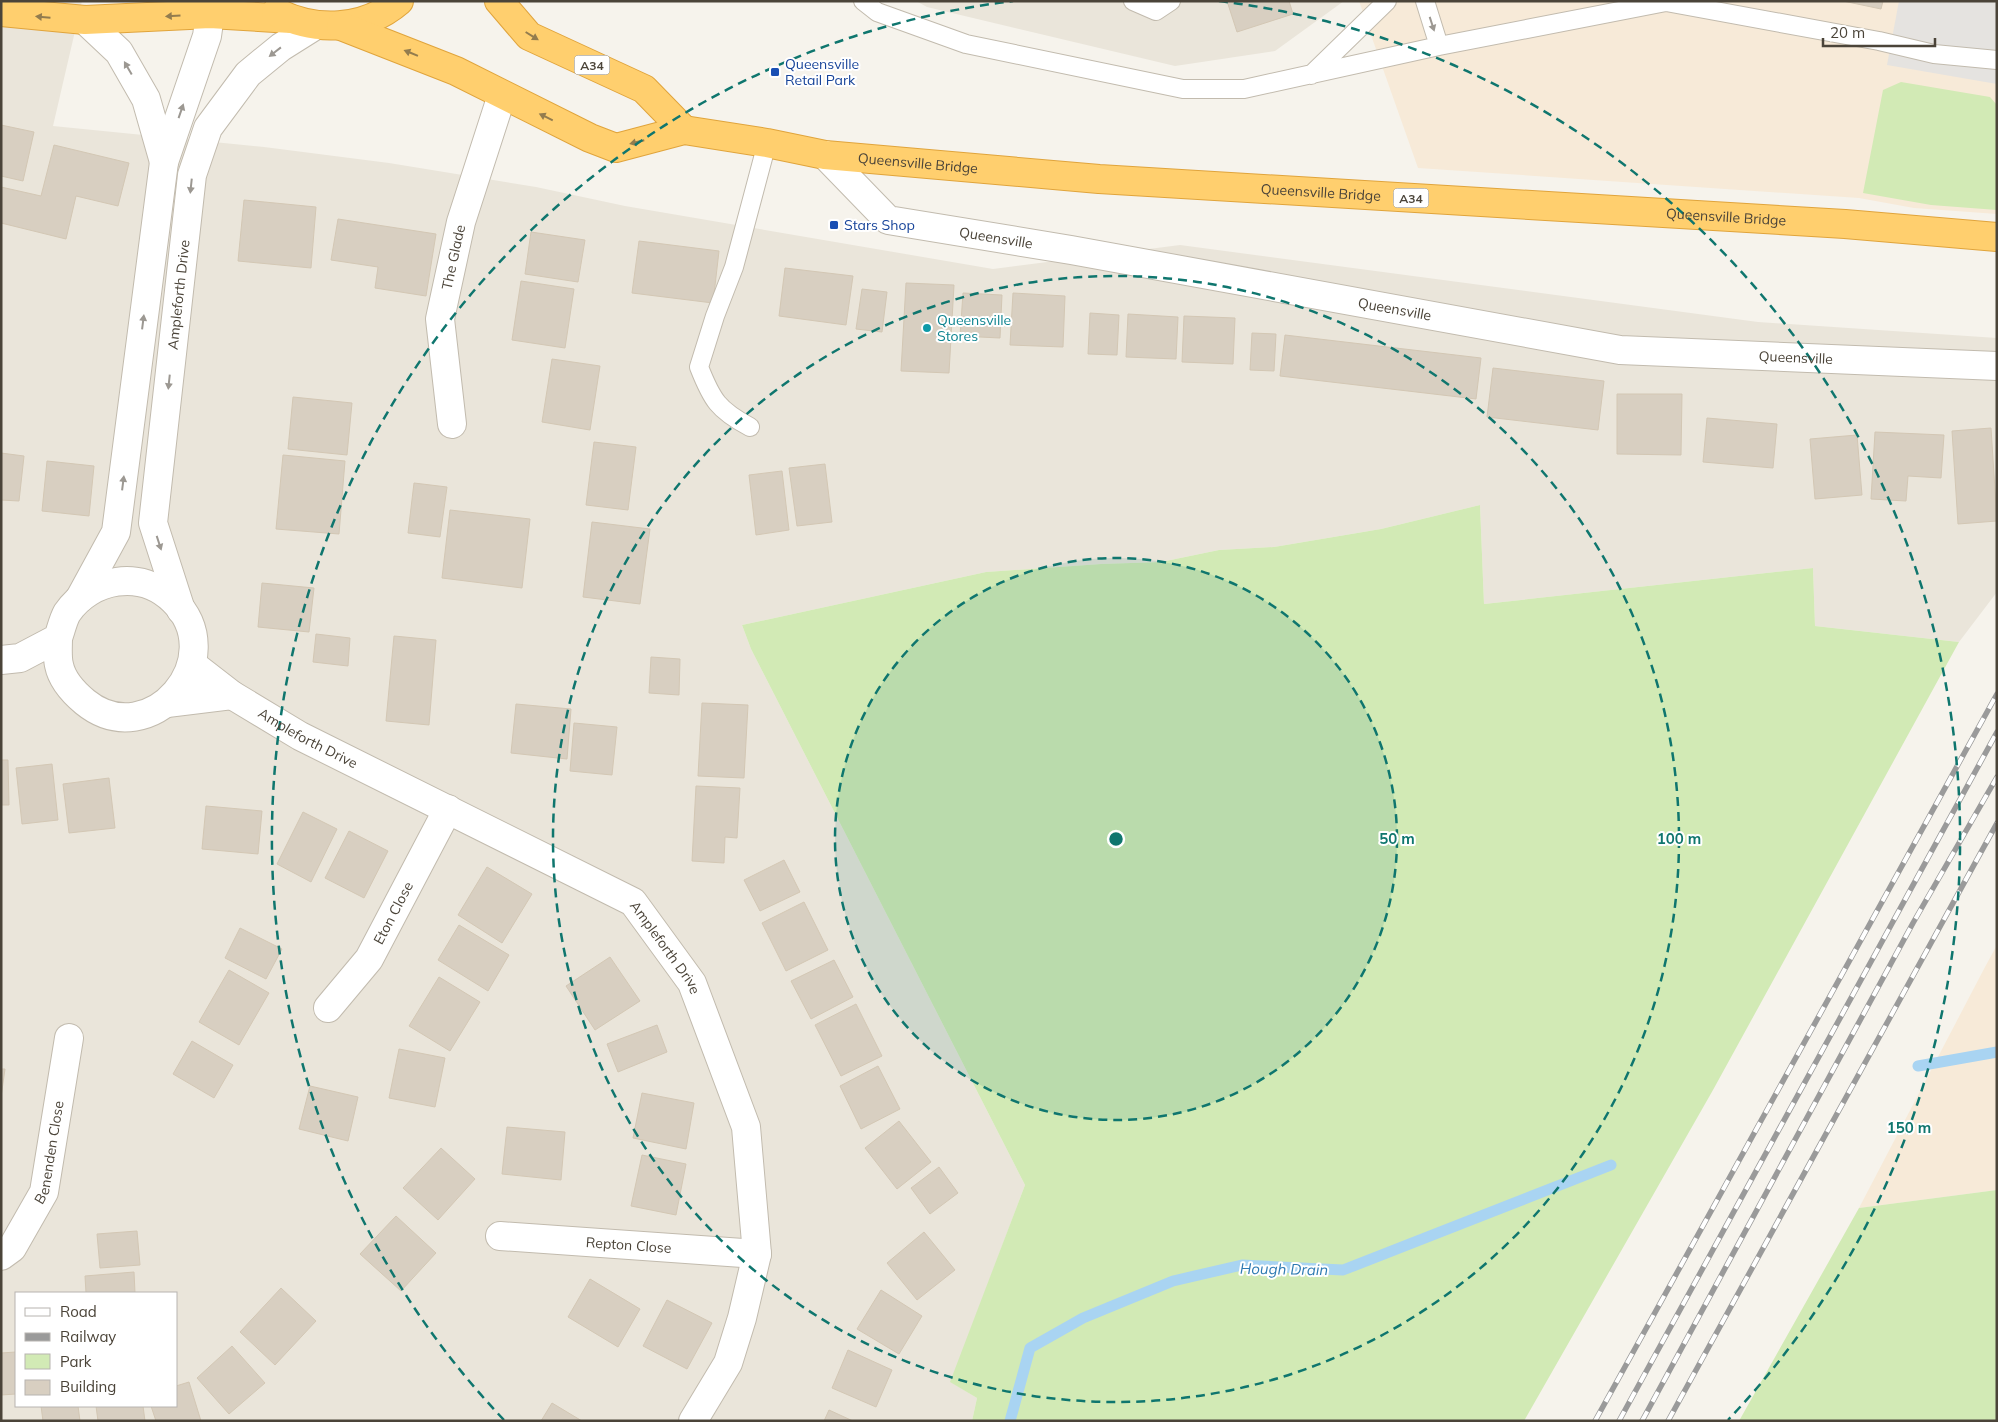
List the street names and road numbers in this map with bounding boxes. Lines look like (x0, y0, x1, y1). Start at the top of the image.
road number: A34 (574, 56, 610, 74)
street label: Queensville Bridge (857, 149, 979, 177)
street label: Queensville Bridge (1260, 180, 1381, 205)
road number: A34 (1394, 188, 1428, 208)
street label: Queensville Bridge (1665, 204, 1787, 229)
street label: The Glade (438, 223, 469, 291)
street label: Queensville (958, 223, 1034, 253)
street label: Ampleforth Drive (163, 239, 194, 351)
street label: Queensville (1357, 293, 1433, 324)
street label: Queensville (1758, 347, 1833, 368)
street label: Ampleforth Drive (255, 704, 361, 772)
street label: Eton Close (369, 878, 417, 947)
street label: Ampleforth Drive (626, 897, 704, 996)
street label: Benenden Close (30, 1100, 68, 1207)
street label: Repton Close (585, 1233, 672, 1257)

